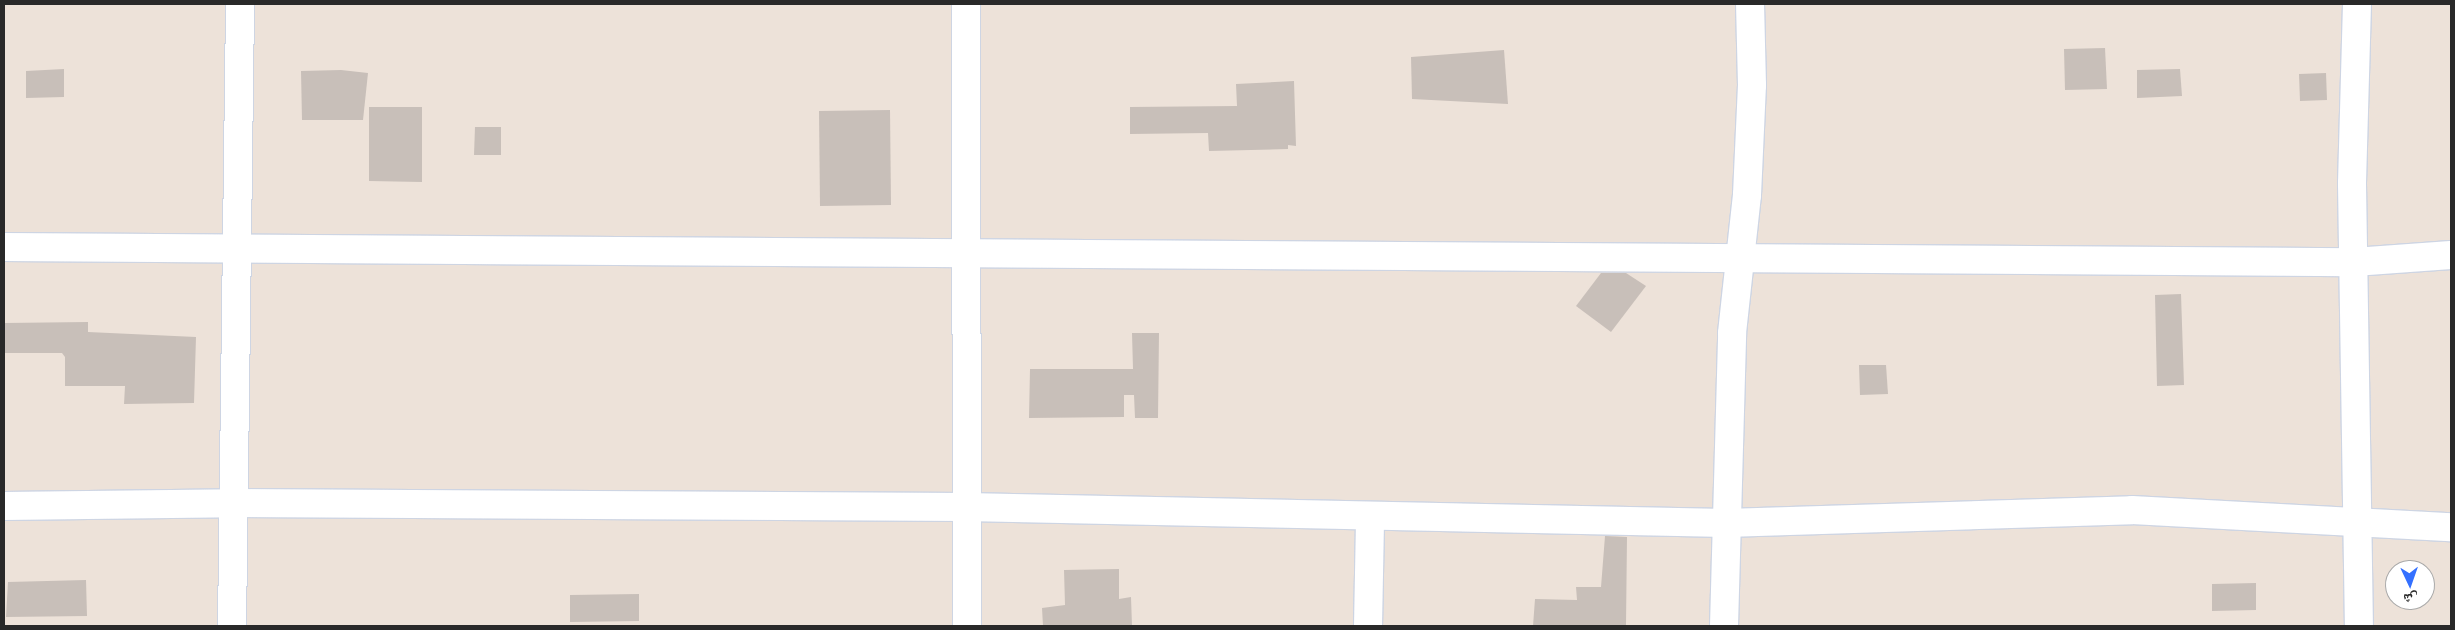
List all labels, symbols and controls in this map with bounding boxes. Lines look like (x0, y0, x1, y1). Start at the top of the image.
north arrow (2385, 560, 2435, 610)
text: ش (2403, 589, 2419, 609)

